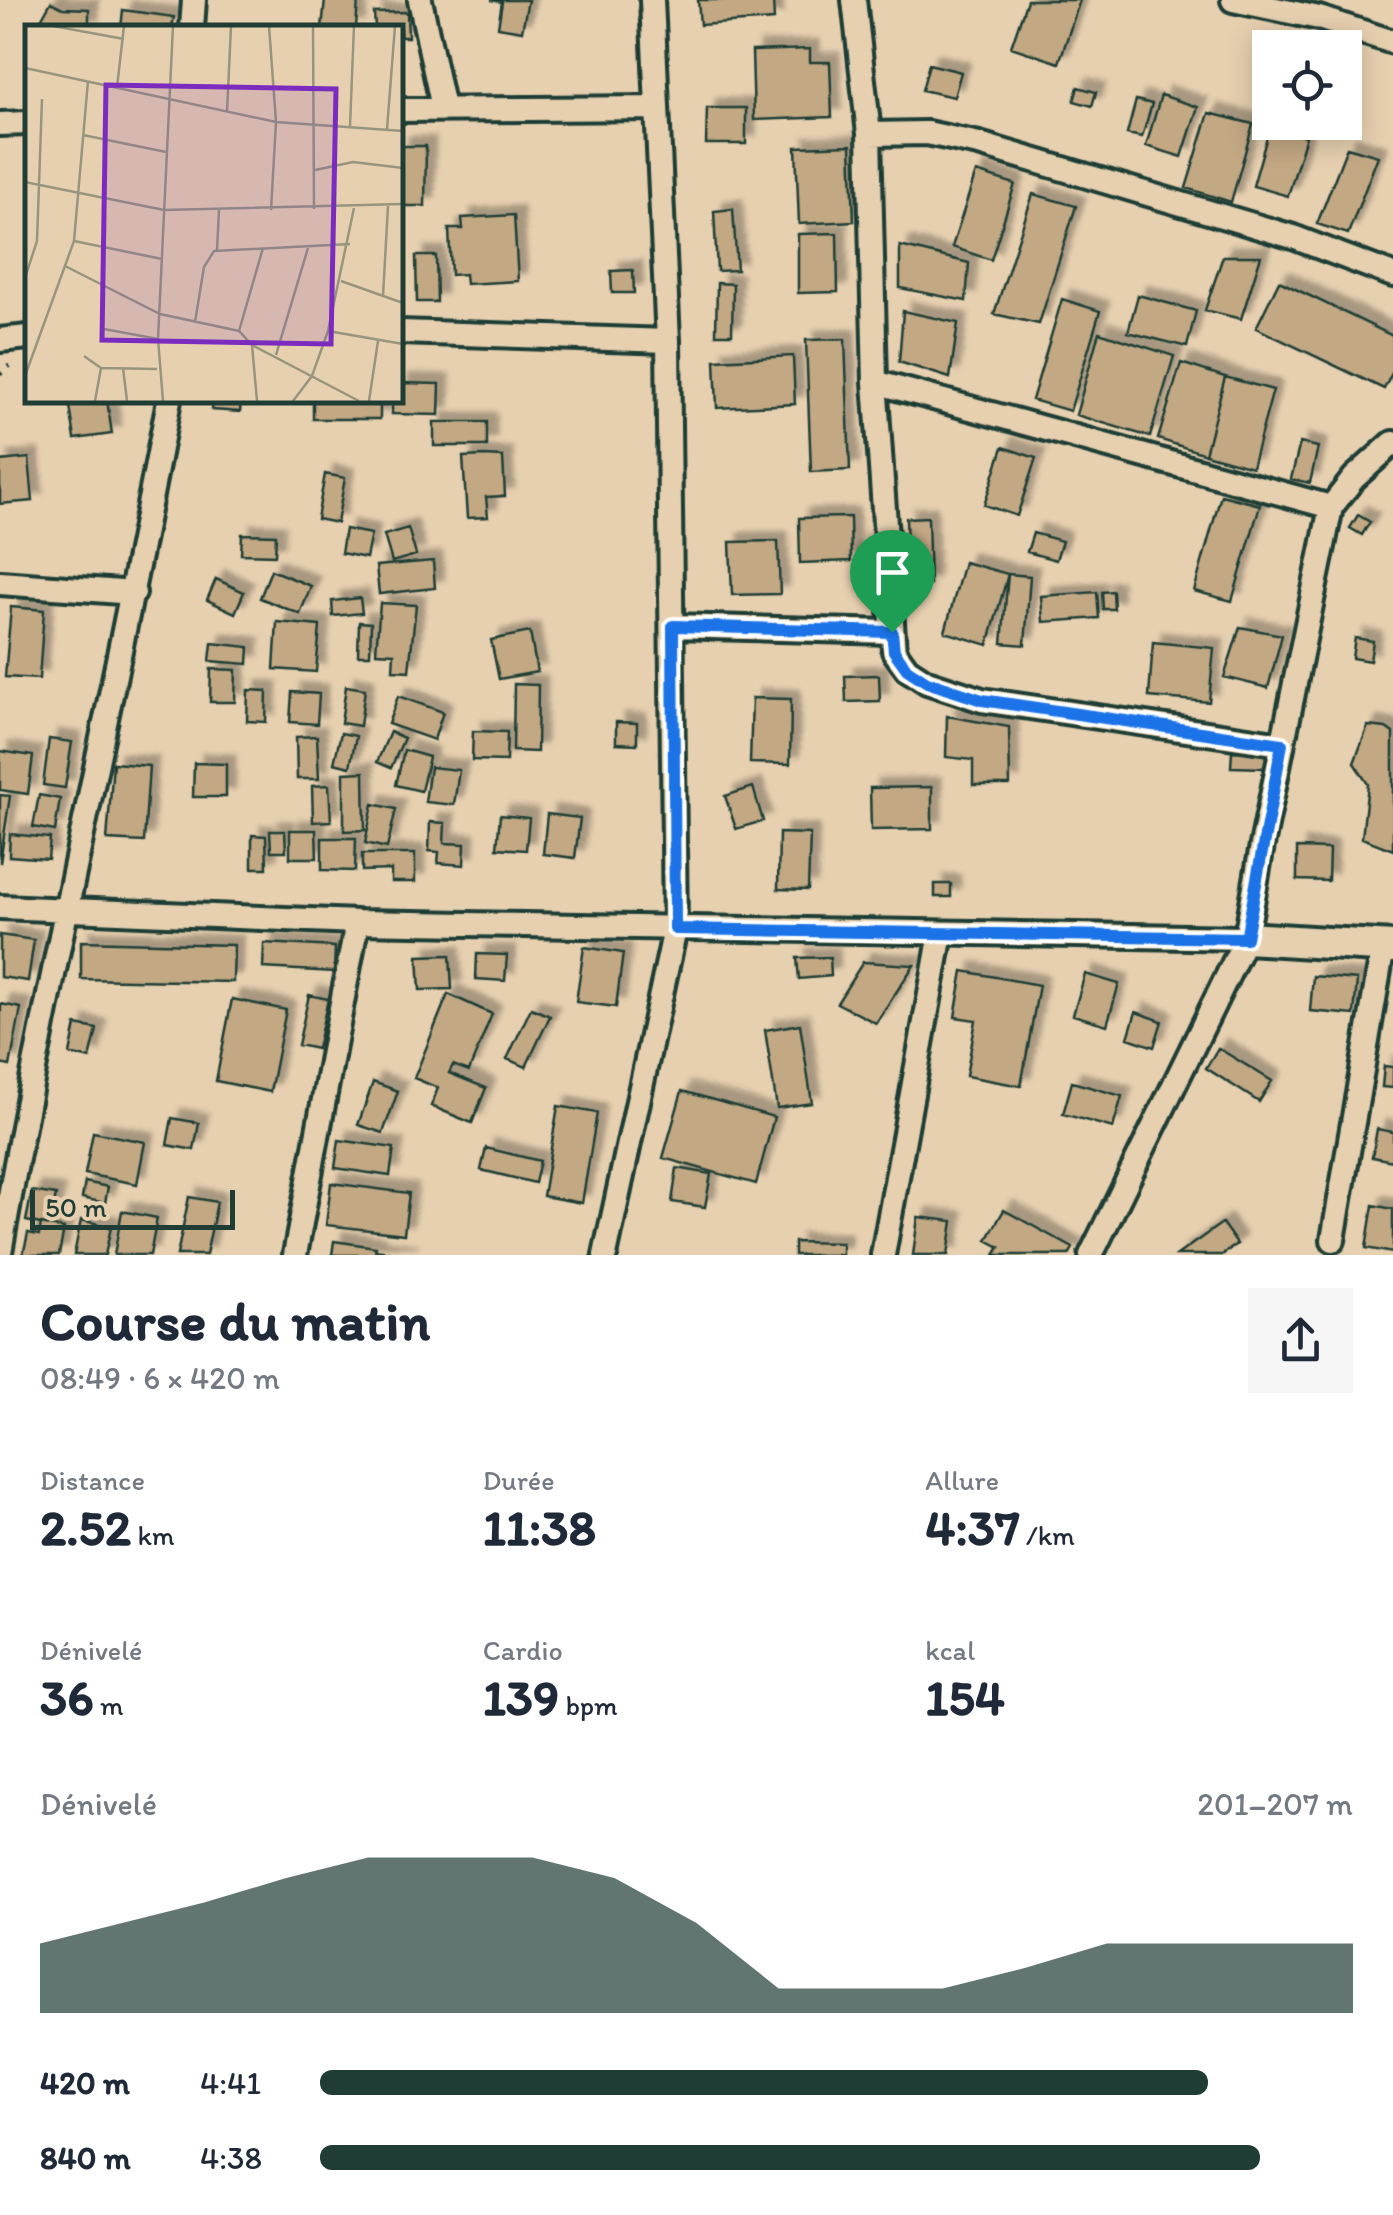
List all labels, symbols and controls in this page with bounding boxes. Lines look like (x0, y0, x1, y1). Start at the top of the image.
inset map (25, 25, 402, 402)
map controls (1252, 30, 1362, 140)
button: locate (1252, 30, 1362, 140)
pin (850, 530, 935, 633)
icon: arrive (865, 545, 920, 600)
scale bar (30, 1185, 235, 1230)
text: 50 m (45, 1190, 107, 1224)
text: Course du matin (40, 1288, 431, 1354)
button: share (1248, 1288, 1353, 1393)
text: 08:49 · 6 × 420 m (40, 1359, 280, 1397)
text: Distance (40, 1463, 145, 1497)
text: Durée (483, 1463, 554, 1497)
text: Allure (925, 1463, 999, 1497)
text: 2.52 (40, 1497, 131, 1558)
text: 11:38 (483, 1497, 596, 1558)
text: 4:37 (925, 1497, 1020, 1558)
text: km (131, 1518, 174, 1552)
text: /km (1020, 1518, 1075, 1552)
text: Dénivelé (40, 1633, 142, 1667)
text: Cardio (483, 1633, 563, 1667)
text: kcal (925, 1633, 975, 1667)
text: 36 (40, 1667, 94, 1728)
text: 139 (483, 1667, 559, 1728)
text: 154 (925, 1667, 1005, 1728)
text: m (94, 1688, 124, 1722)
text: bpm (559, 1688, 618, 1722)
text: Dénivelé (40, 1785, 157, 1823)
text: 201–207 m (1197, 1785, 1353, 1823)
text: 420 m (40, 2064, 130, 2102)
text: 4:41 (200, 2064, 261, 2102)
text: 840 m (40, 2139, 131, 2177)
text: 4:38 (200, 2139, 262, 2177)

